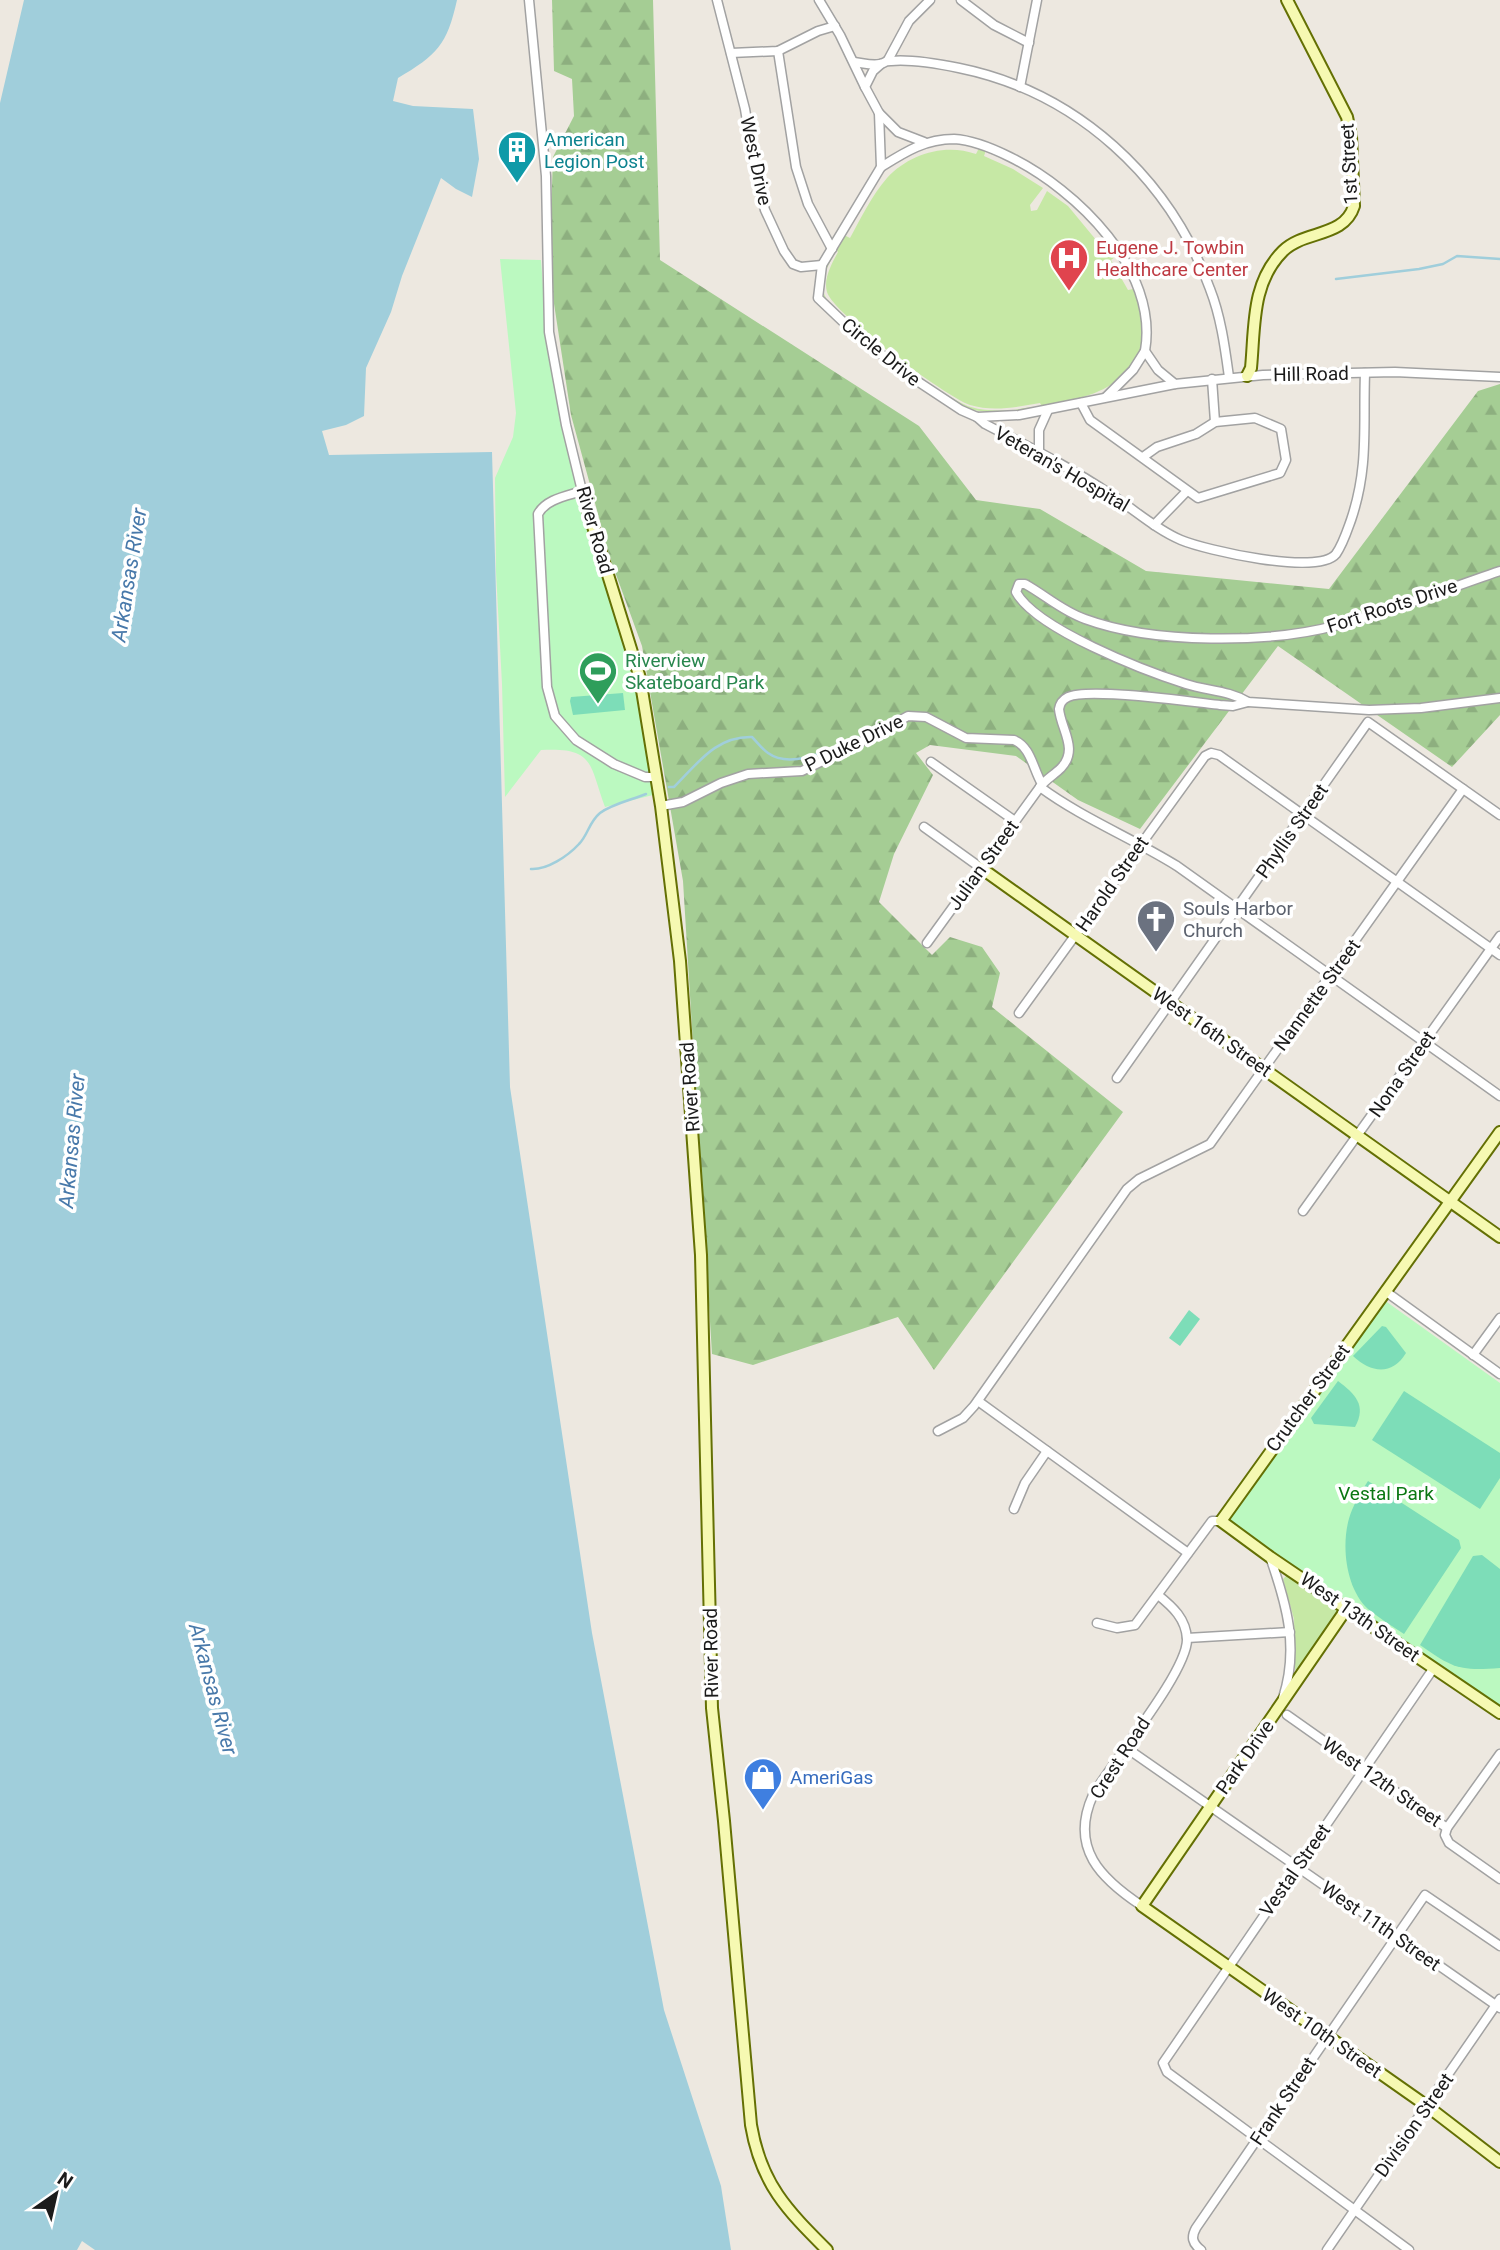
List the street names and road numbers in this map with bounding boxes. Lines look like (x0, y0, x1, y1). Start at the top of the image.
street label: West Drive (735, 115, 777, 207)
street label: 1st Street (1335, 123, 1363, 205)
street label: Circle Drive (837, 313, 925, 391)
street label: Hill Road (1273, 362, 1349, 386)
street label: Veteran's Hospital (991, 421, 1133, 517)
street label: River Road (572, 483, 618, 577)
street label: Fort Roots Drive (1324, 574, 1460, 638)
street label: P Duke Drive (801, 709, 907, 777)
street label: Phyllis Street (1251, 779, 1333, 883)
street label: Julian Street (943, 815, 1023, 915)
street label: Harold Street (1071, 832, 1153, 936)
street label: Nannette Street (1269, 935, 1365, 1055)
street label: West 16th Street (1148, 982, 1276, 1082)
street label: Nona Street (1364, 1026, 1440, 1122)
street label: River Road (675, 1041, 705, 1133)
street label: Crutcher Street (1261, 1340, 1355, 1456)
street label: West 13th Street (1296, 1567, 1424, 1667)
street label: River Road (699, 1608, 723, 1698)
street label: Crest Road (1085, 1713, 1155, 1803)
street label: Park Drive (1211, 1715, 1279, 1799)
street label: West 12th Street (1318, 1732, 1446, 1832)
street label: Vestal Street (1255, 1819, 1335, 1921)
street label: West 11th Street (1317, 1876, 1445, 1976)
street label: West 10th Street (1258, 1983, 1386, 2083)
street label: Frank Street (1245, 2052, 1321, 2150)
street label: Division Street (1370, 2069, 1458, 2181)

